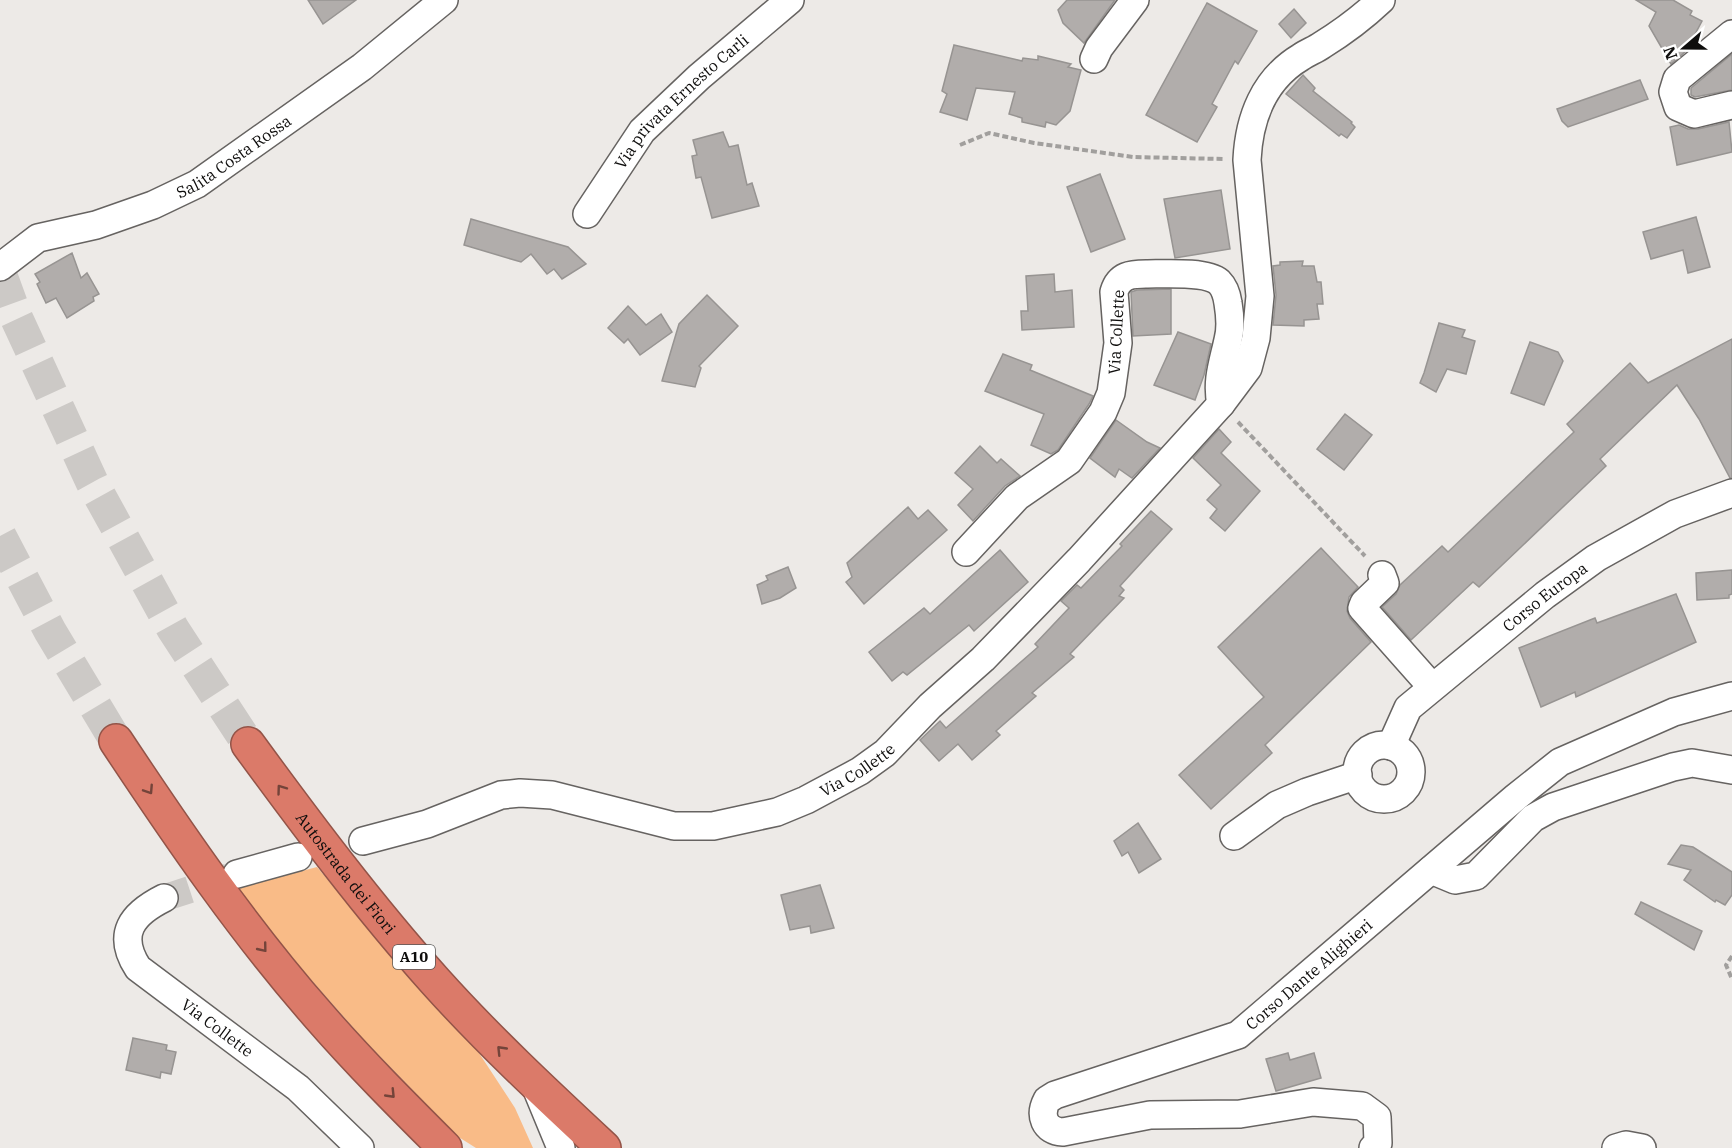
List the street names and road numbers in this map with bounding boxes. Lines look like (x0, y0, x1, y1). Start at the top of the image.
street label: Via privata Ernesto Carli (610, 30, 752, 172)
street label: Salita Costa Rossa (173, 110, 295, 202)
street label: Via Collette (1104, 289, 1128, 375)
street label: Corso Europa (1498, 558, 1591, 636)
street label: Via Collette (816, 739, 899, 801)
street label: Autostrada dei Fiori (292, 808, 400, 938)
street label: Corso Dante Alighieri (1241, 915, 1376, 1034)
road number: A10 (393, 945, 435, 969)
street label: Via Collette (177, 994, 258, 1061)

